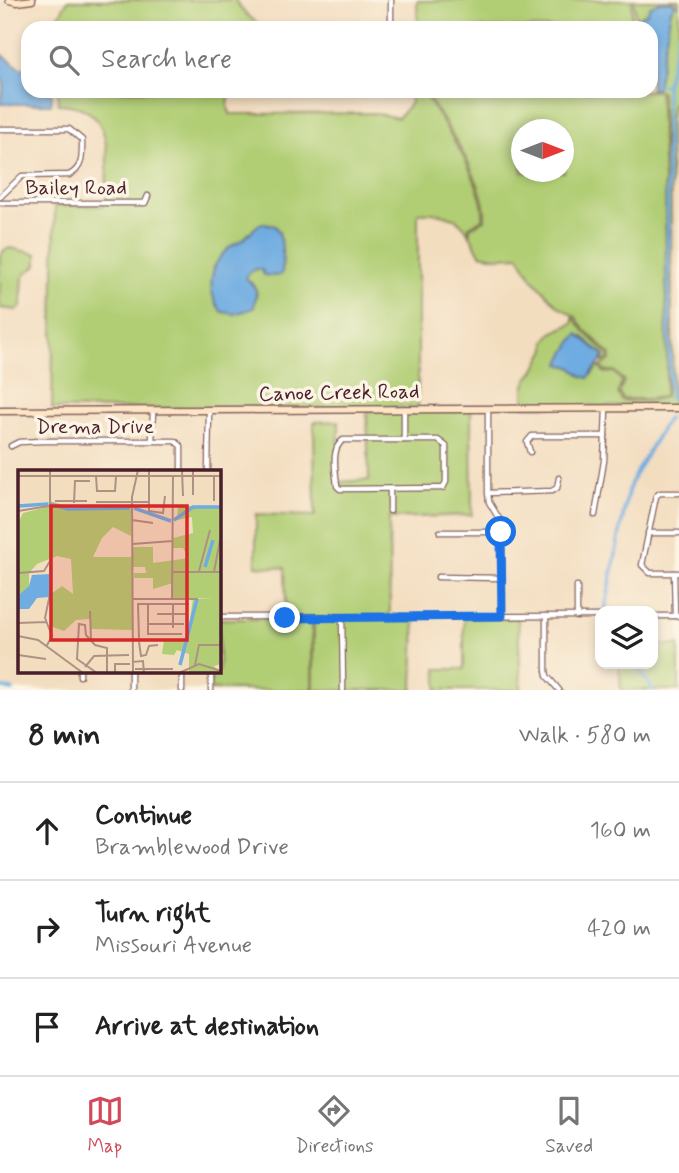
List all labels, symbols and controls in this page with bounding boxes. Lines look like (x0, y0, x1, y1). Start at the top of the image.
search box (21, 21, 658, 98)
icon: search (45, 41, 83, 79)
text: Search here (101, 43, 232, 77)
north arrow (511, 119, 574, 182)
street label: Bailey Road (25, 174, 127, 202)
street label: Canoe Creek Road (258, 378, 420, 408)
street label: Drema Drive (36, 413, 154, 441)
inset map (18, 470, 220, 673)
route start (485, 516, 516, 547)
route end (269, 602, 300, 633)
map controls (595, 606, 658, 669)
button: layers (595, 606, 658, 669)
text: 8 min (28, 716, 101, 755)
text: Walk · 580 m (519, 721, 651, 751)
text: Continue (95, 799, 192, 833)
icon: ahead (28, 812, 66, 850)
text: 160 m (590, 816, 651, 846)
text: Bramblewood Drive (95, 833, 289, 863)
text: Turn right (95, 897, 211, 931)
icon: right (28, 910, 66, 948)
text: 420 m (587, 914, 651, 944)
text: Missouri Avenue (95, 931, 252, 961)
icon: arrive (28, 1008, 66, 1046)
text: Arrive at destination (95, 1010, 319, 1044)
tab: Map (86, 1092, 124, 1159)
tab: Directions (295, 1092, 374, 1159)
tab: Saved (545, 1092, 593, 1159)

